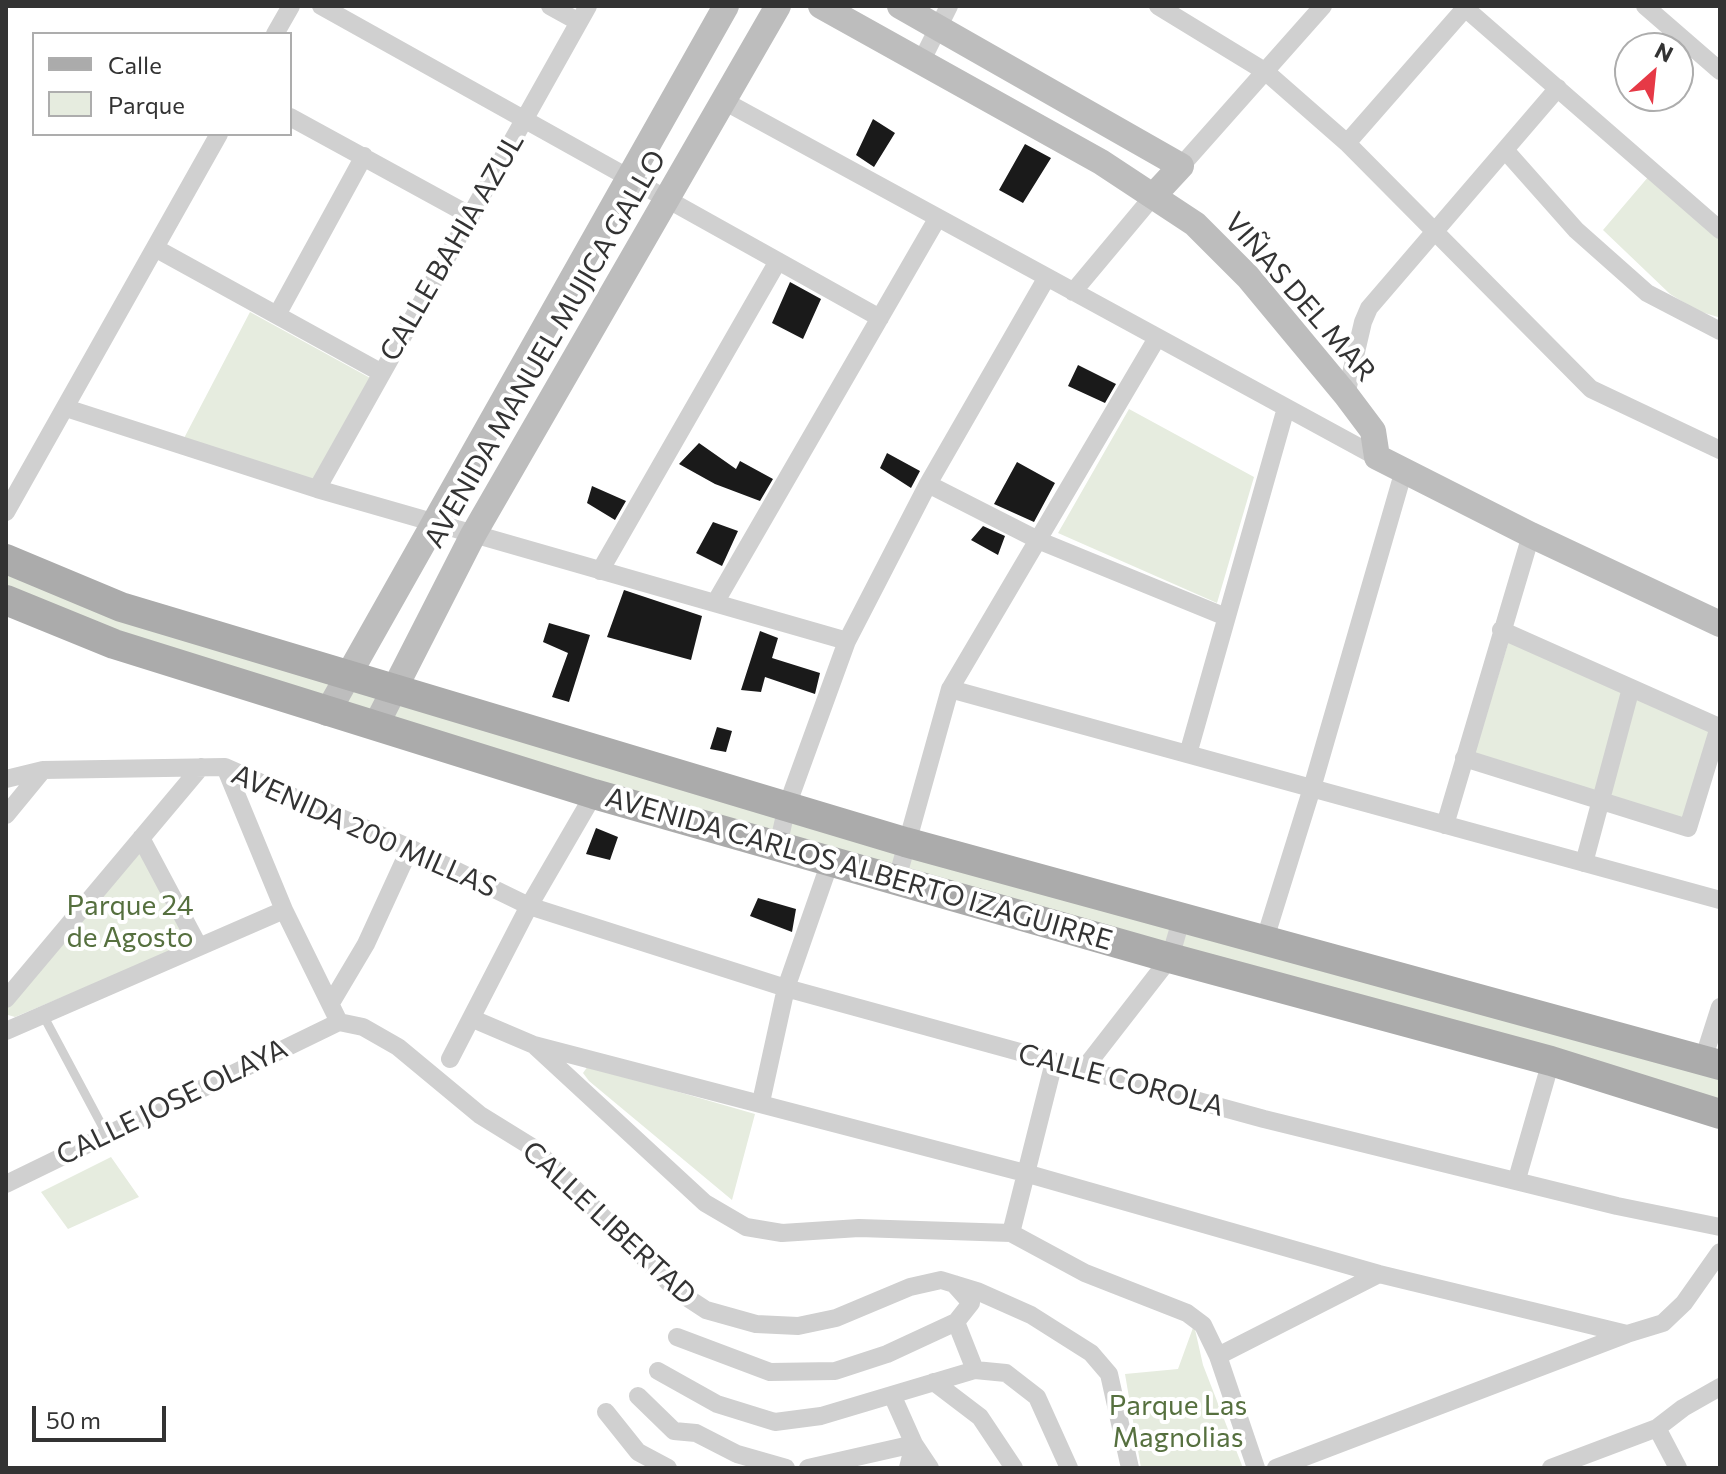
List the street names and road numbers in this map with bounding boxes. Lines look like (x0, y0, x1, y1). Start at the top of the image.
street label: CALLE BAHIA AZUL (373, 127, 531, 367)
street label: AVENIDA MANUEL MUJICA GALLO (417, 144, 673, 554)
street label: VIÑAS DEL MAR (1218, 206, 1382, 388)
street label: AVENIDA 200 MILLAS (226, 757, 502, 905)
street label: AVENIDA CARLOS ALBERTO IZAGUIRRE (602, 780, 1116, 958)
street label: CALLE JOSE OLAYA (51, 1031, 293, 1173)
street label: CALLE COROLA (1015, 1036, 1227, 1124)
street label: CALLE LIBERTAD (515, 1134, 703, 1312)

